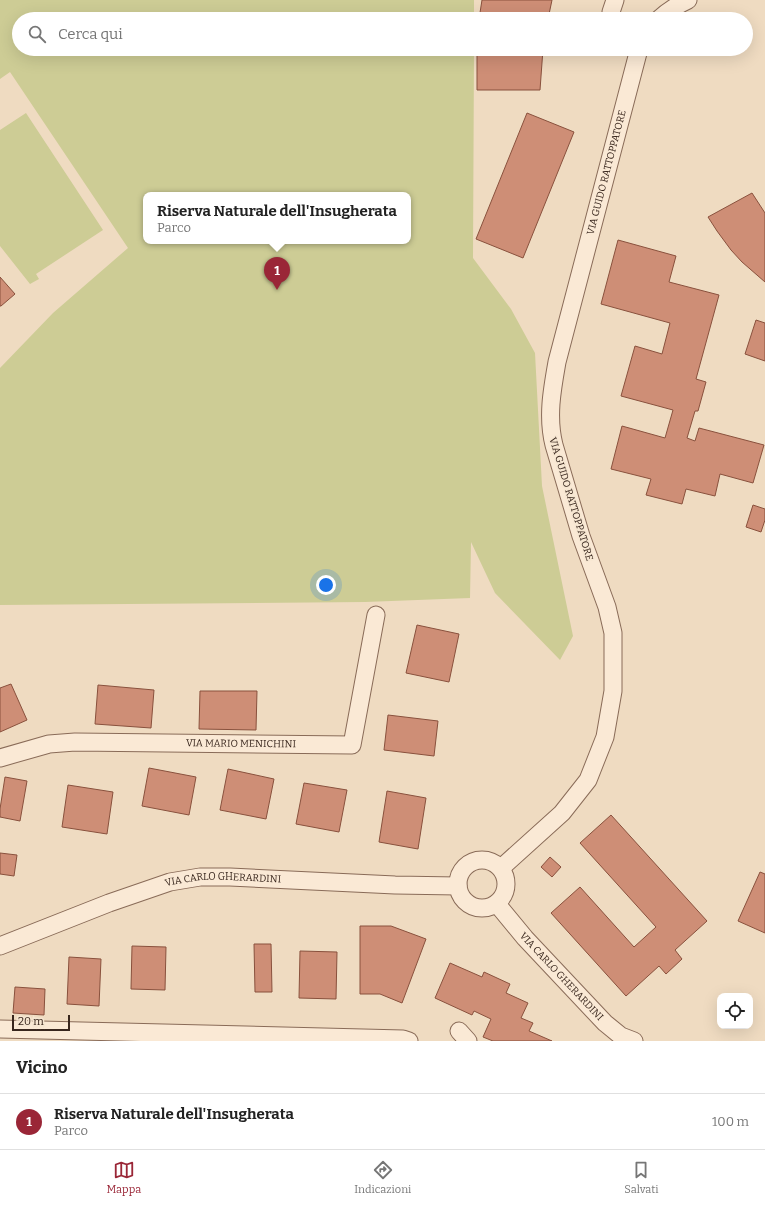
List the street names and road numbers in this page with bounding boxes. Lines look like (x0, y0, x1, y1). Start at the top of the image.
street label: VIA GUIDO RATTOPPATORE (585, 109, 629, 236)
street label: VIA GUIDO RATTOPPATORE (546, 436, 596, 562)
street label: VIA MARIO MENICHINI (186, 737, 296, 750)
street label: VIA CARLO GHERARDINI (163, 871, 282, 889)
street label: VIA CARLO GHERARDINI (517, 930, 606, 1024)

